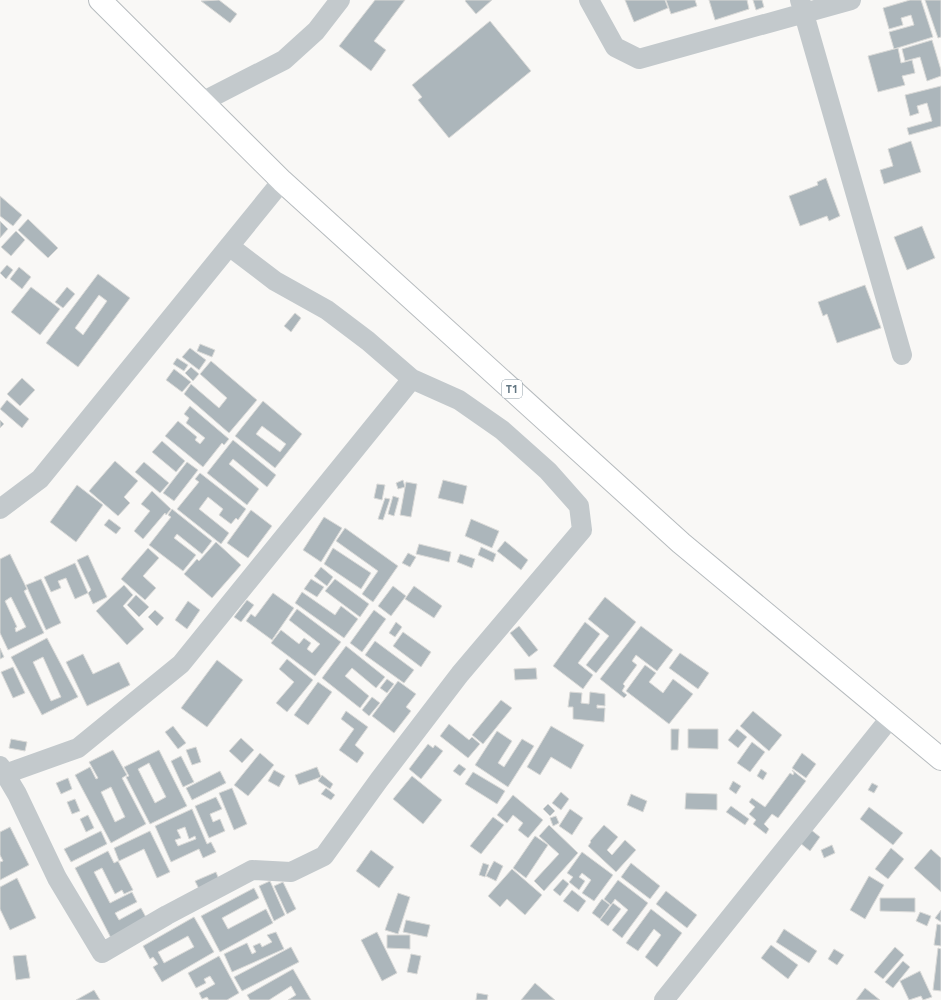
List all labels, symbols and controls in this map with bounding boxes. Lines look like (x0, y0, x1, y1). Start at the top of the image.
road number: T1 (502, 380, 522, 398)

